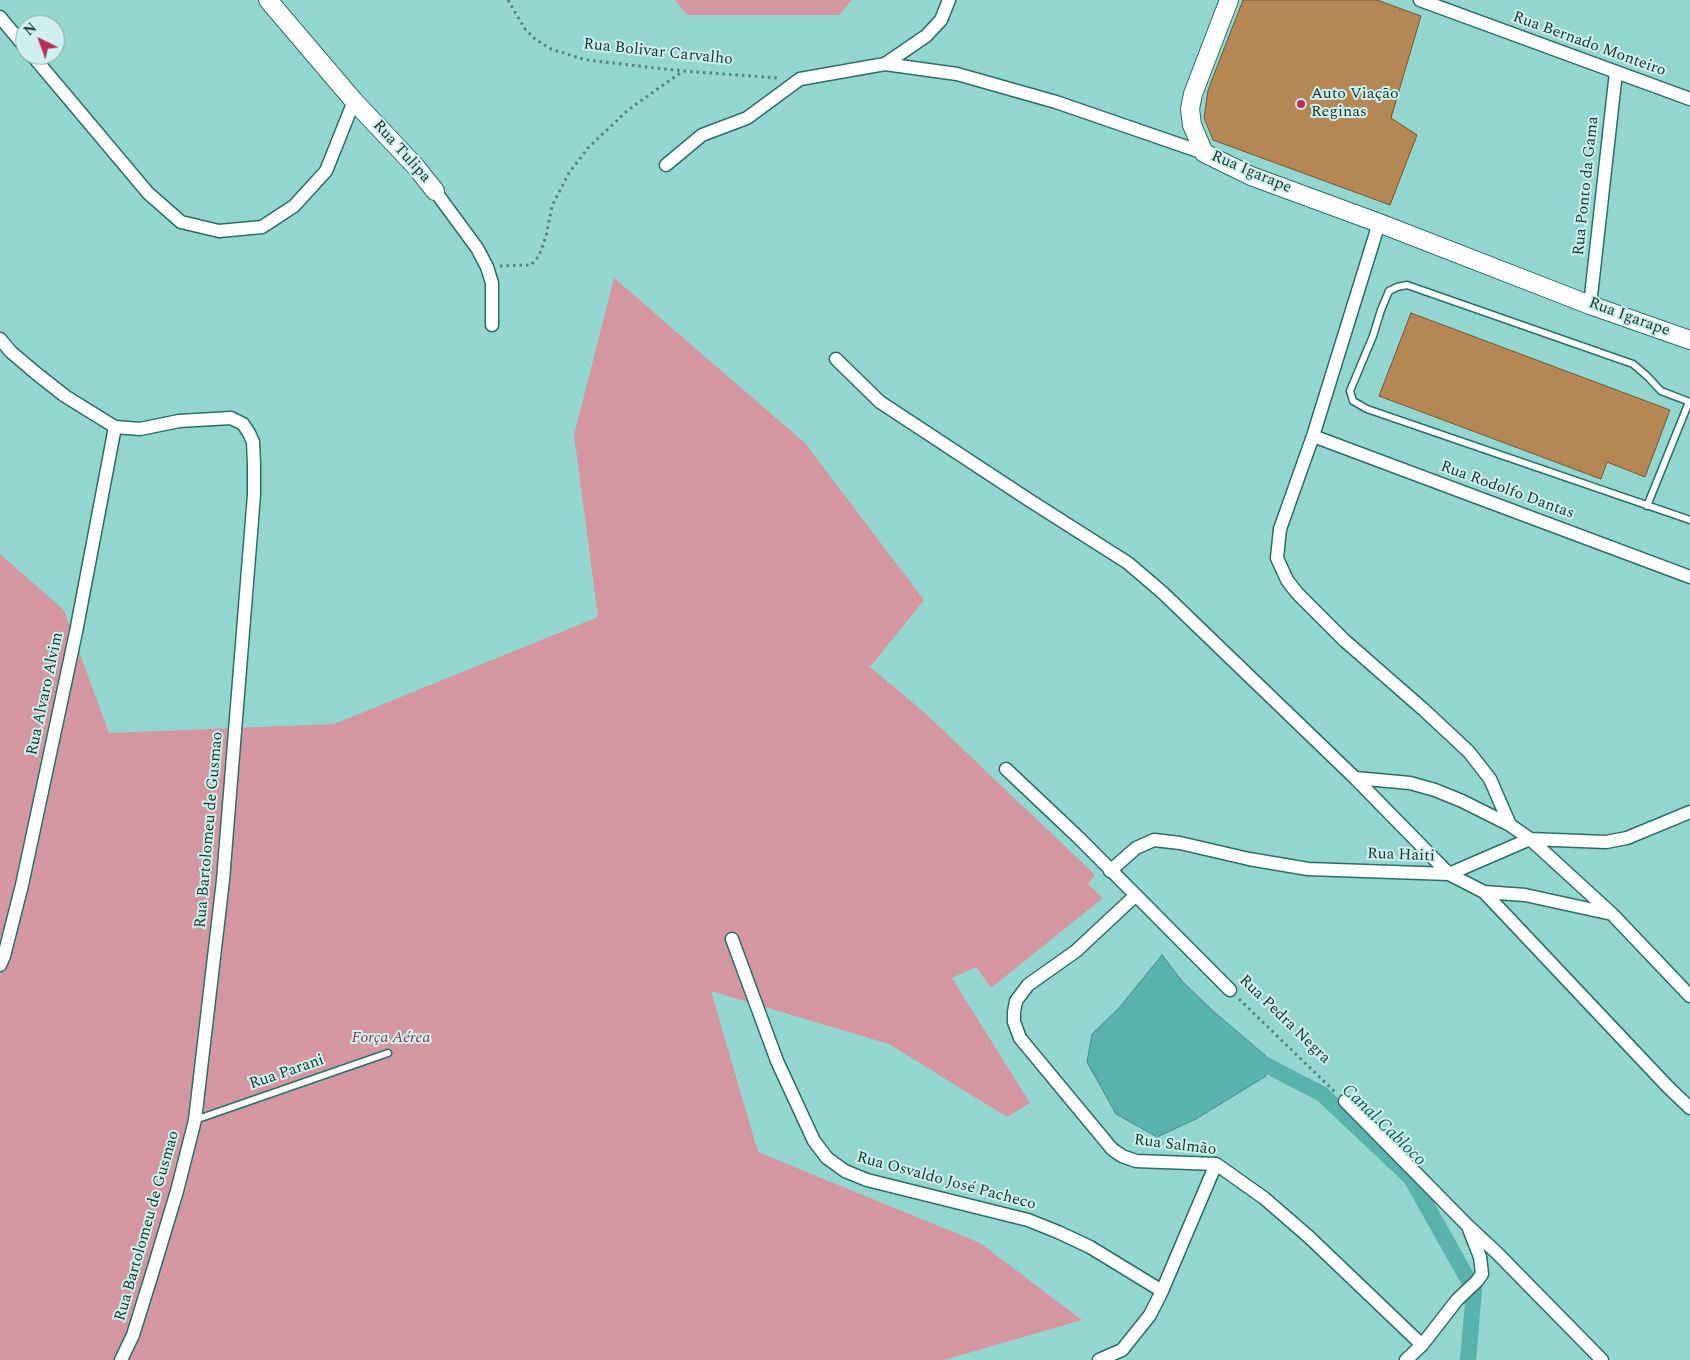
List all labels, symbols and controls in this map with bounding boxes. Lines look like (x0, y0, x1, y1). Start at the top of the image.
street label: Rua Bernado Monteiro (1510, 8, 1668, 82)
north arrow (15, 15, 65, 65)
text: N (19, 18, 42, 41)
street label: Rua Bolivar Carvalho (582, 36, 734, 70)
place label: Auto Viação Reginas (1311, 85, 1399, 123)
marker: Auto Viação Reginas (1295, 98, 1307, 110)
street label: Rua Ponto da Gama (1570, 115, 1604, 257)
street label: Rua Tulipa (368, 117, 434, 187)
street label: Rua Igarape (1208, 148, 1294, 198)
street label: Rua Igarape (1586, 294, 1672, 342)
street label: Rua Rodolfo Dantas (1437, 458, 1577, 524)
street label: Rua Alvaro Alvim (24, 631, 68, 757)
street label: Rua Bartolomeu de Gusmao (192, 731, 228, 929)
street label: Rua Haiti (1367, 845, 1435, 867)
street label: Rua Pedra Negra (1234, 972, 1334, 1068)
park label: Força Aérea (352, 1029, 430, 1049)
street label: Rua Parani (247, 1051, 327, 1095)
water label: Canal Cabloco (1336, 1080, 1430, 1172)
street label: Rua Bartolomeu de Gusmao (112, 1129, 184, 1323)
street label: Rua Salmão (1133, 1131, 1217, 1161)
street label: Rua Osvaldo José Pacheco (854, 1149, 1038, 1215)

